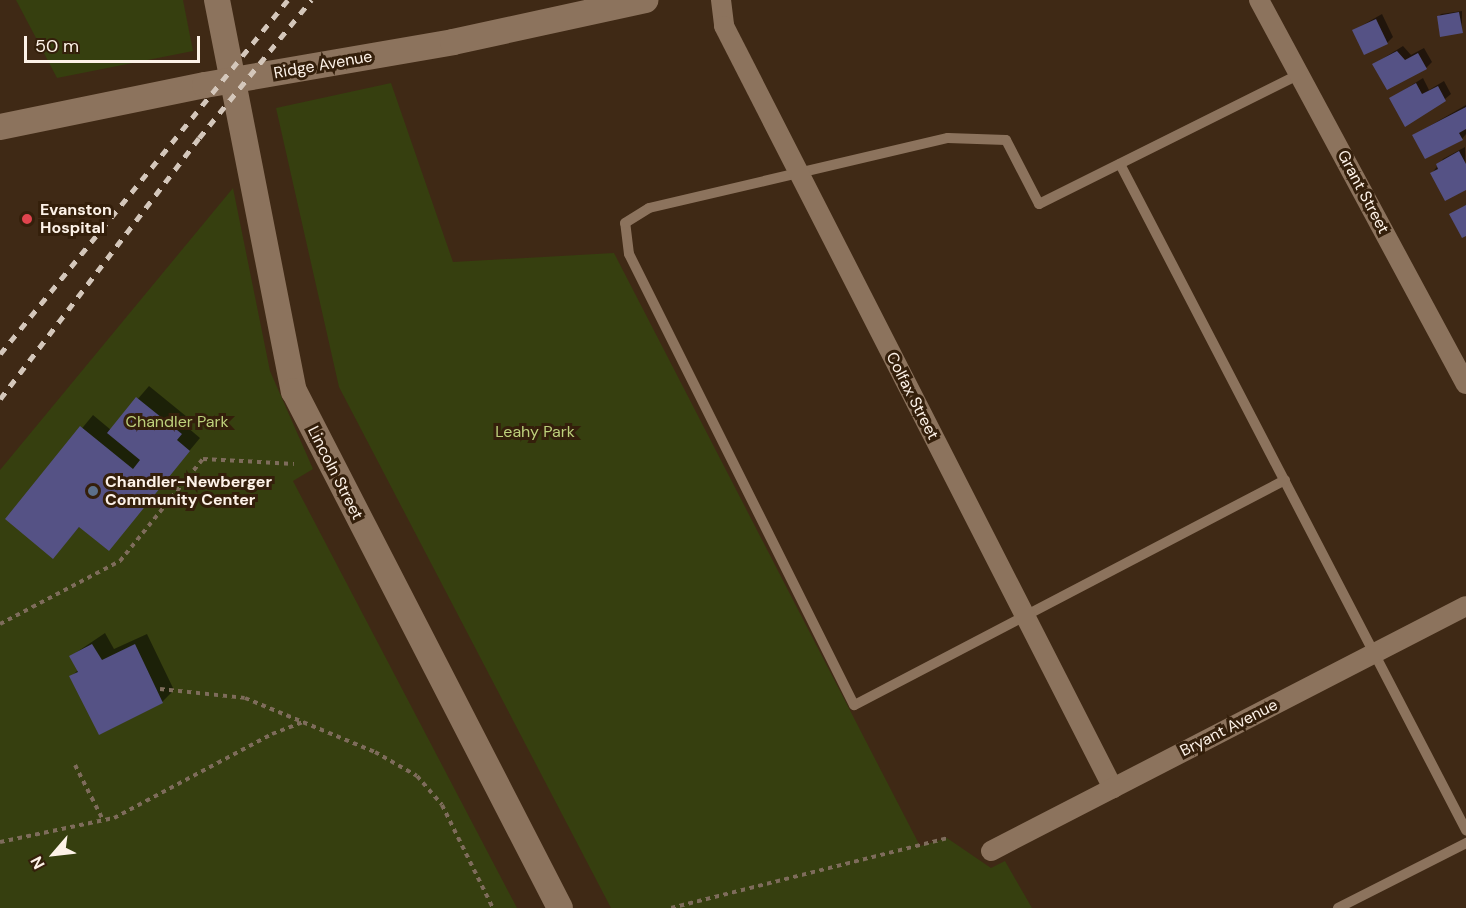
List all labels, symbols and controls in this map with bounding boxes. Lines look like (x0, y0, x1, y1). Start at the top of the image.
scale bar (27, 24, 202, 62)
text: 50 m (35, 34, 79, 58)
street label: Ridge Avenue (272, 47, 374, 83)
street label: Grant Street (1333, 147, 1393, 237)
place label: Evanston Hospital (40, 200, 112, 238)
marker: Evanston Hospital (18, 210, 36, 228)
street label: Colfax Street (882, 349, 942, 443)
park label: Chandler Park (125, 412, 229, 432)
park label: Leahy Park (495, 422, 575, 442)
street label: Lincoln Street (303, 423, 367, 523)
place label: Chandler-Newberger Community Center (105, 472, 272, 510)
marker: Chandler-Newberger Community Center (86, 484, 100, 498)
street label: Bryant Avenue (1177, 695, 1281, 761)
north arrow (24, 824, 84, 884)
text: N (26, 853, 50, 873)

